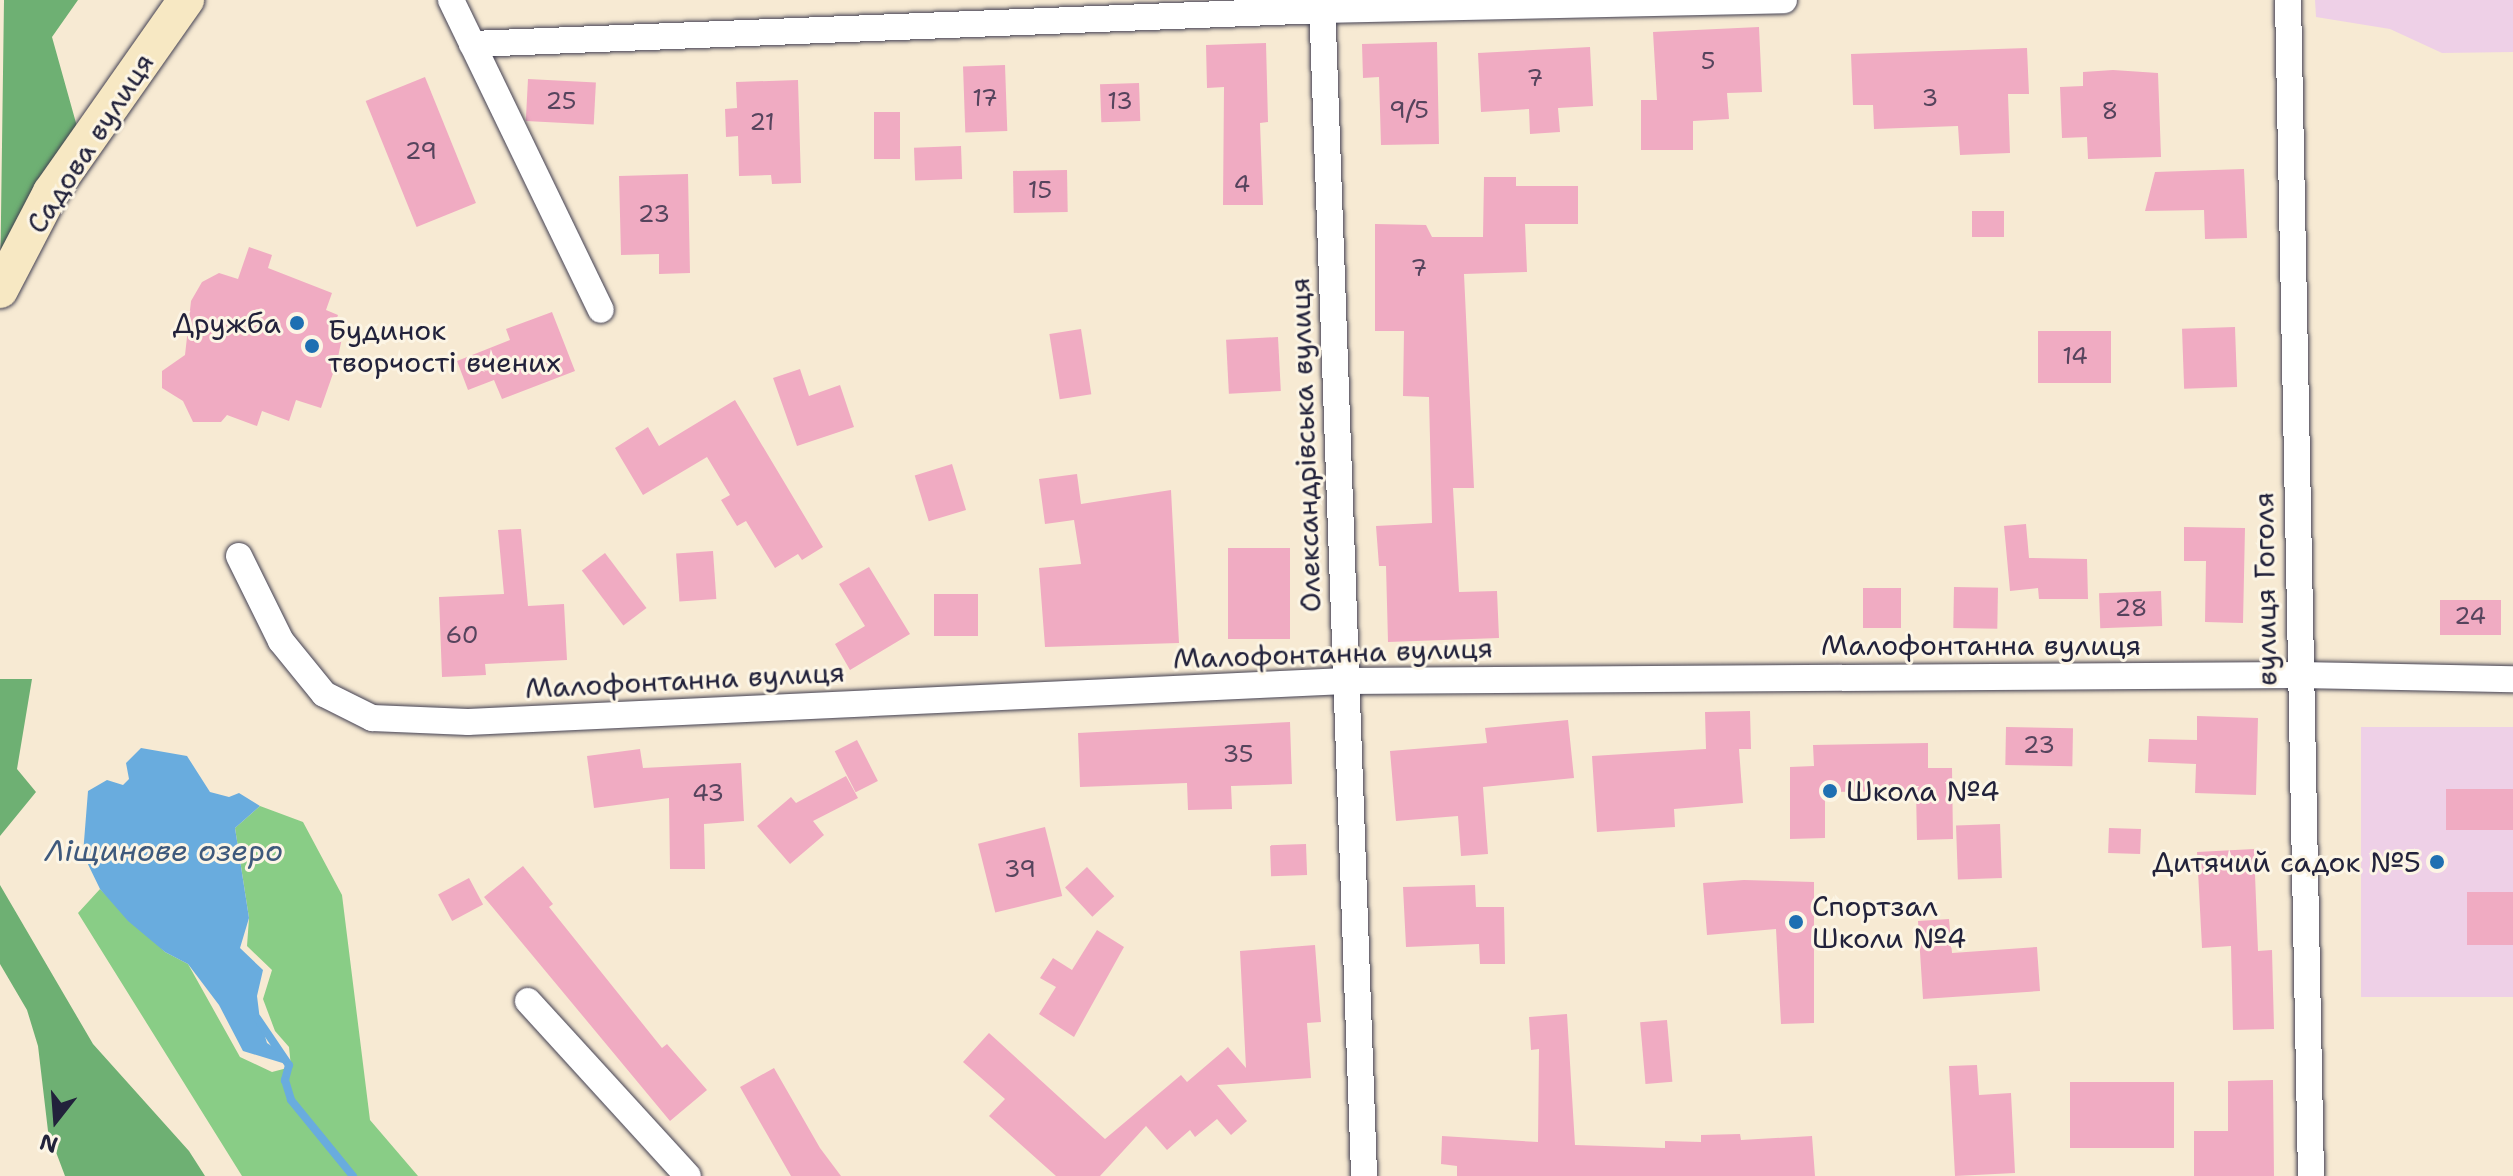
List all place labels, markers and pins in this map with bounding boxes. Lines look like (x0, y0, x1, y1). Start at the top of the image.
place label: Дружба (173, 306, 281, 340)
place label: Будинок творчості вчених (328, 313, 561, 379)
marker: Дружба (288, 314, 306, 332)
marker: Будинок творчості вчених (303, 337, 321, 355)
place label: Школа №4 (1846, 774, 2000, 808)
marker: Школа №4 (1821, 782, 1839, 800)
place label: Дитячий садок №5 (2152, 845, 2421, 879)
marker: Дитячий садок №5 (2428, 853, 2446, 871)
place label: Спортзал Школи №4 (1812, 889, 1966, 955)
marker: Спортзал Школи №4 (1787, 913, 1805, 931)

